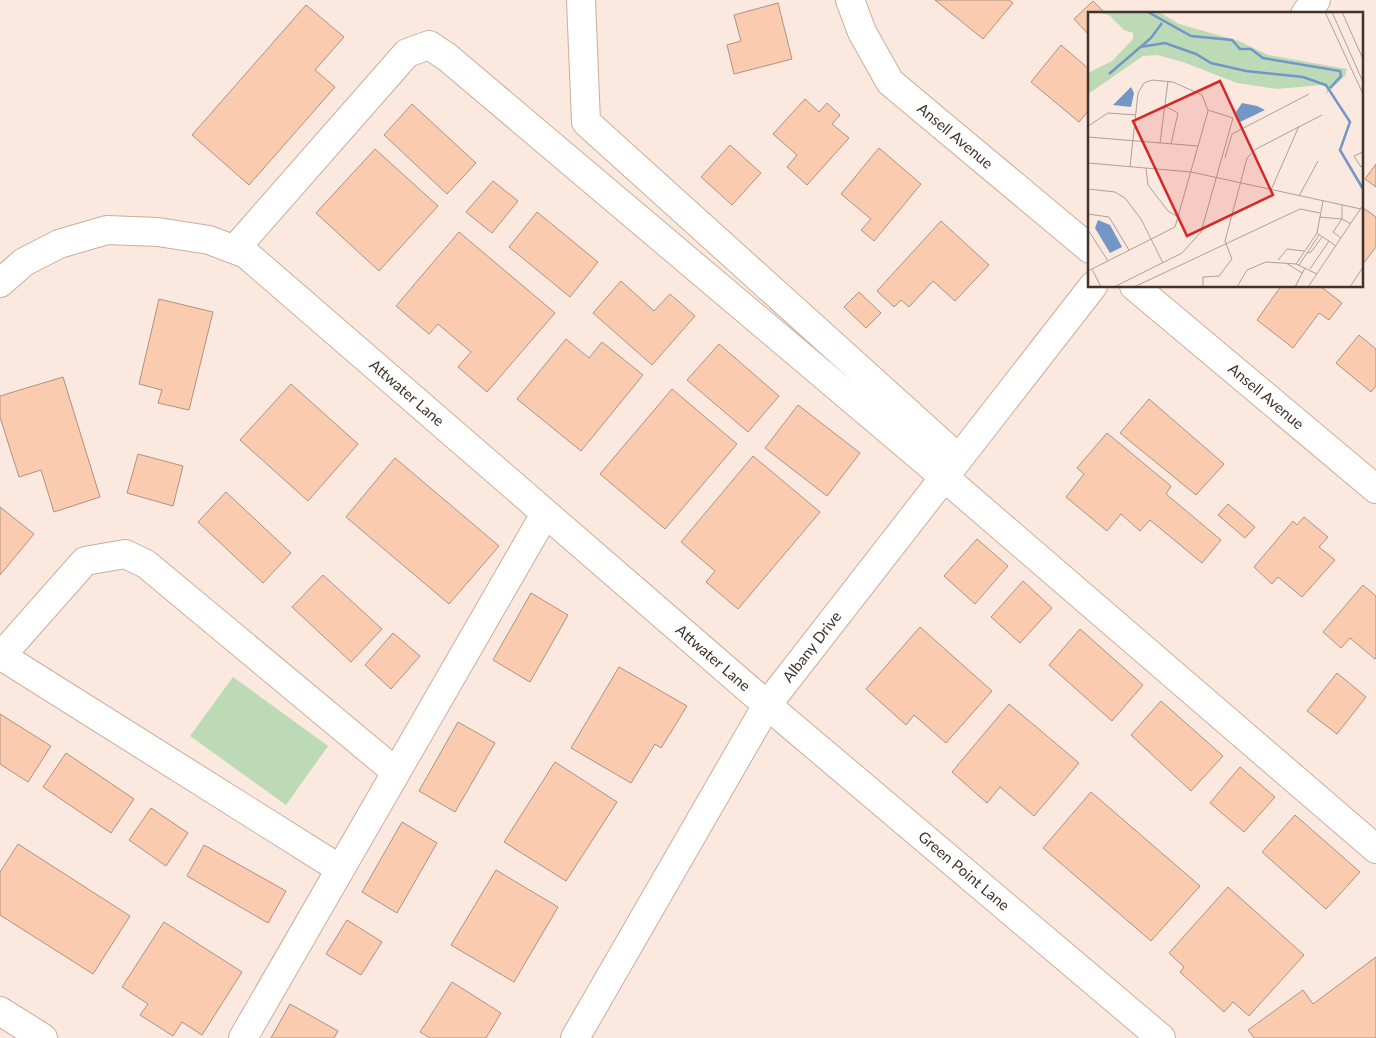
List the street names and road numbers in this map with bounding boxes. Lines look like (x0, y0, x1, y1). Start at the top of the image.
street label: Ansell Avenue (914, 99, 997, 172)
street label: Attwater Lane (366, 355, 448, 430)
street label: Ansell Avenue (1225, 359, 1308, 433)
street label: Albany Drive (778, 607, 845, 685)
street label: Attwater Lane (673, 620, 755, 695)
street label: Green Point Lane (915, 827, 1014, 914)

